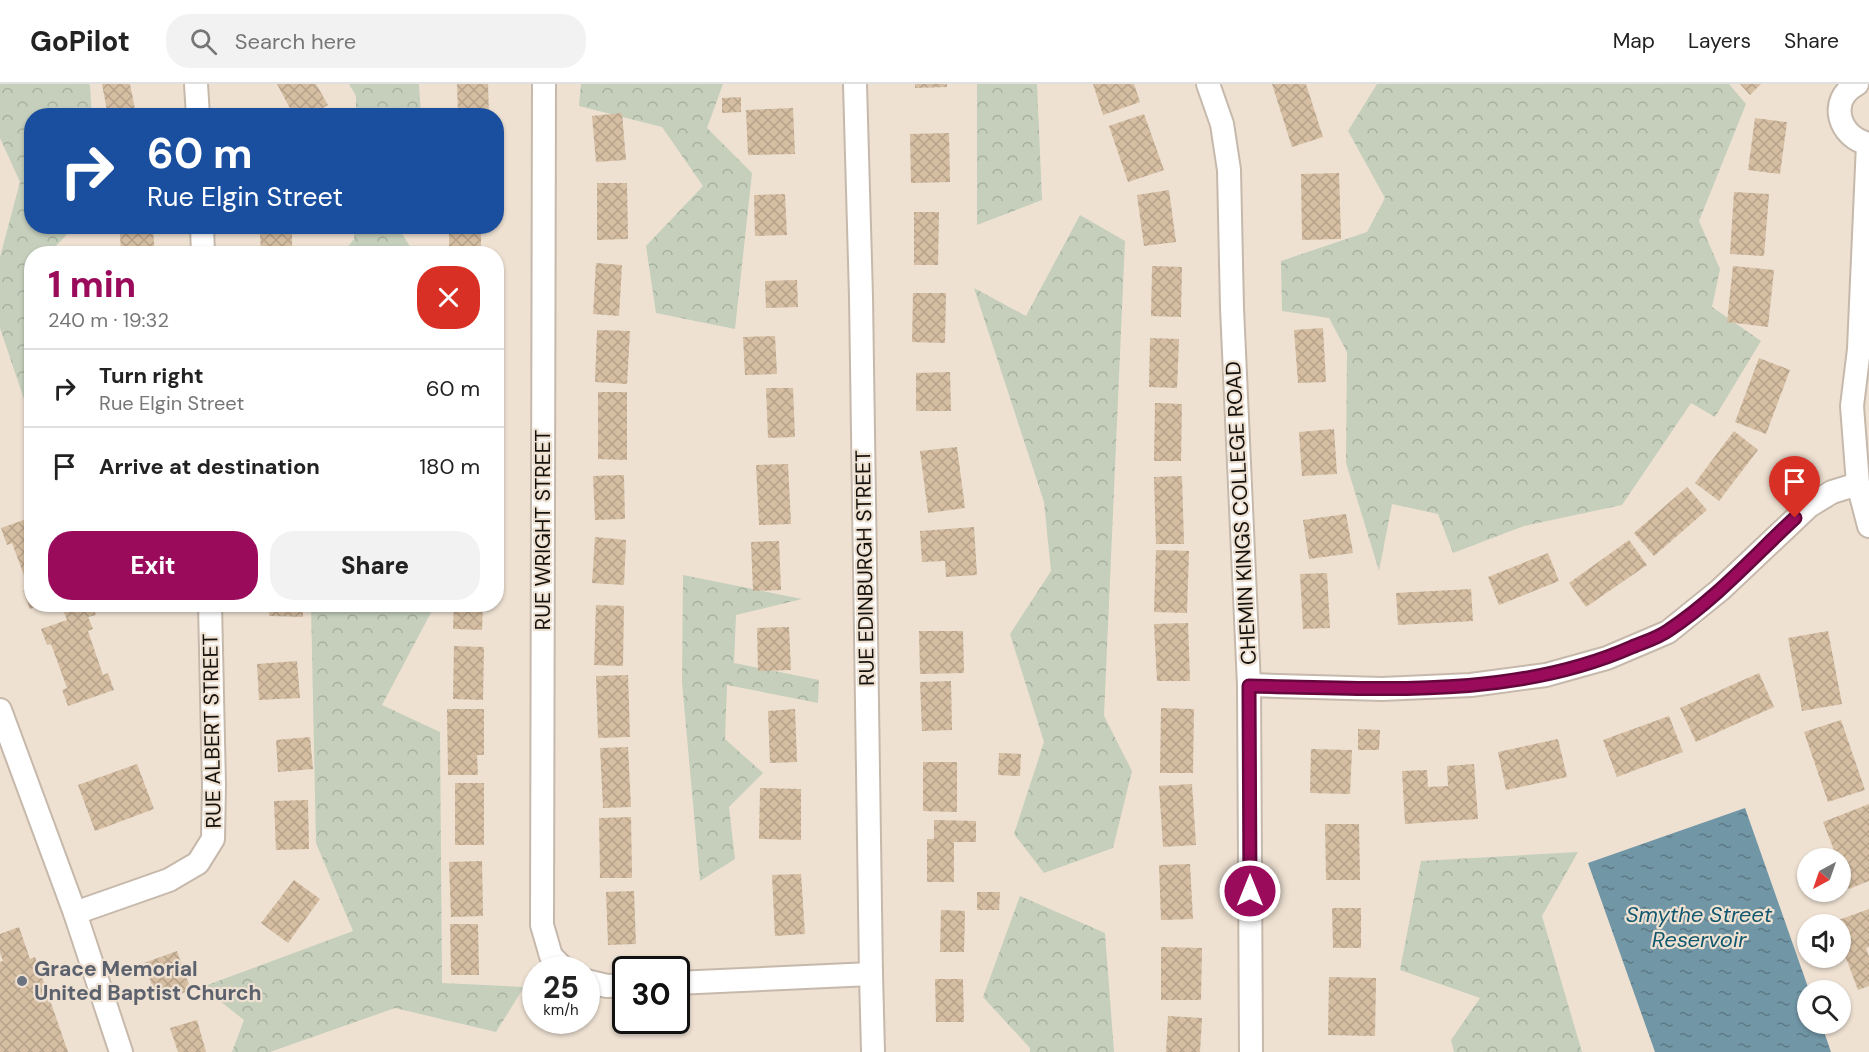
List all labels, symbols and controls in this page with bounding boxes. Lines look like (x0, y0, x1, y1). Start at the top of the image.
search box (166, 14, 586, 68)
text: GoPilot (30, 23, 130, 60)
icon: search (187, 25, 220, 58)
text: Search here (235, 27, 356, 56)
text: Map (1613, 27, 1655, 55)
text: Layers (1688, 27, 1751, 55)
text: Share (1784, 27, 1839, 55)
text: 60 m (147, 126, 253, 181)
icon: right (48, 132, 126, 210)
text: Rue Elgin Street (147, 179, 343, 214)
text: 1 min (48, 261, 136, 308)
button: close (417, 266, 480, 329)
text: 240 m · 19:32 (48, 307, 169, 333)
street label: CHEMIN KINGS COLLEGE ROAD (1219, 360, 1263, 666)
text: Turn right (99, 361, 204, 390)
icon: right (48, 372, 81, 405)
text: 60 m (426, 374, 480, 403)
text: Rue Elgin Street (99, 390, 244, 416)
street label: RUE WRIGHT STREET (529, 429, 557, 630)
icon: arrive (48, 450, 81, 483)
street label: RUE EDINBURGH STREET (849, 450, 881, 686)
text: Arrive at destination (99, 452, 320, 481)
text: 180 m (419, 452, 480, 481)
pin (1769, 456, 1820, 518)
icon: arrive (1778, 465, 1811, 498)
button: Exit (48, 531, 258, 600)
button: Share (270, 531, 480, 600)
street label: RUE ALBERT STREET (196, 633, 228, 829)
north arrow (1797, 848, 1851, 902)
map controls (1797, 848, 1851, 1034)
position arrow (1218, 859, 1282, 923)
water label: Smythe Street Reservoir (1626, 900, 1773, 954)
button: sound (1797, 914, 1851, 968)
place label: Grace Memorial United Baptist Church (34, 955, 262, 1007)
speed limit sign: 30 (612, 956, 690, 1034)
text: 25 (543, 968, 579, 1007)
marker: Grace Memorial United Baptist Church (15, 974, 29, 988)
button: search (1797, 980, 1851, 1034)
text: km/h (543, 1000, 579, 1020)

